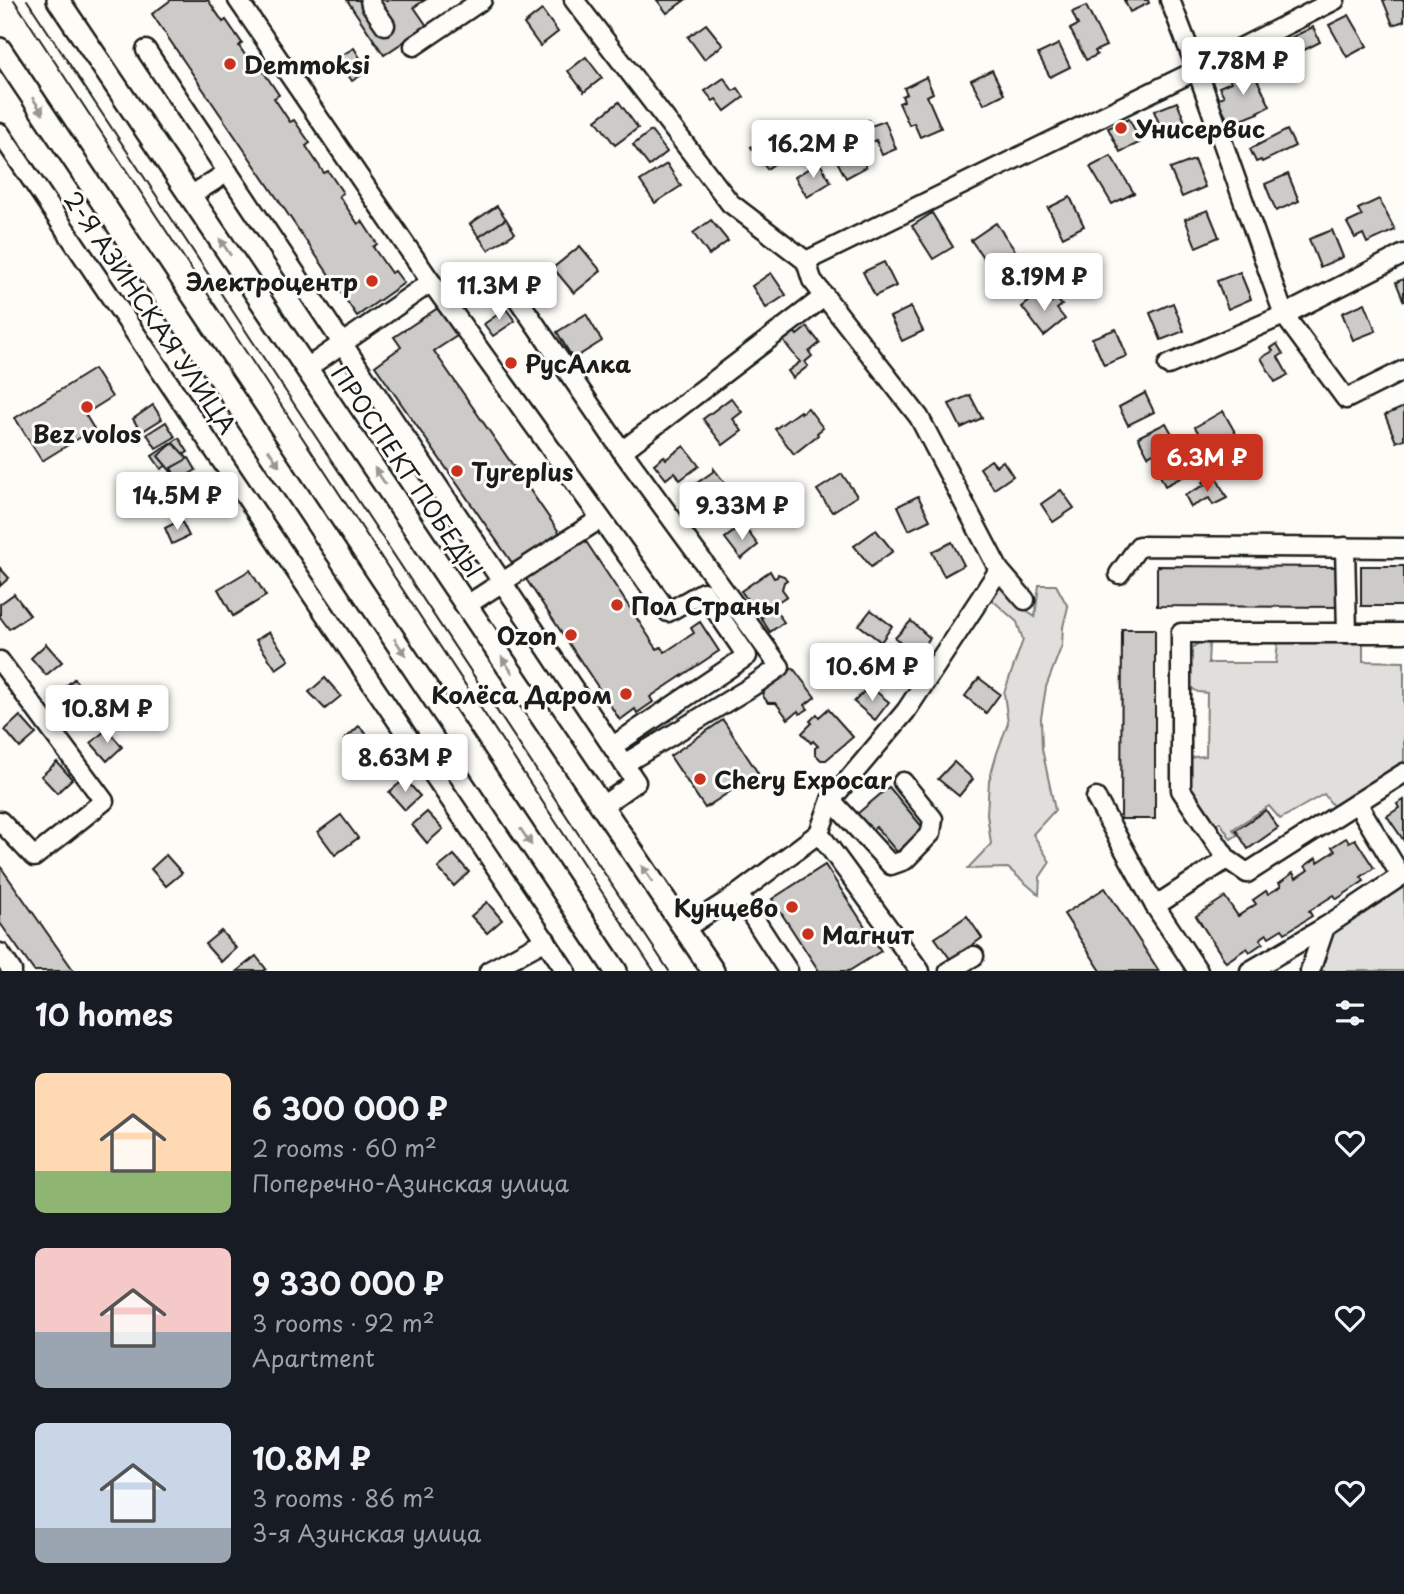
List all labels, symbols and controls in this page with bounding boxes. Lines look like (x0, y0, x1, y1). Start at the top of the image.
pin: 7.78M ₽ (1178, 38, 1308, 97)
text: 7.78M ₽ (1198, 42, 1288, 77)
place label: Demmoksi (244, 46, 370, 82)
marker: Demmoksi (222, 56, 238, 72)
one-way arrow (31, 97, 45, 115)
place label: Унисервис (1134, 110, 1265, 146)
pin: 16.2M ₽ (748, 120, 878, 180)
marker: Унисервис (1113, 120, 1129, 136)
text: 16.2M ₽ (768, 125, 858, 160)
street label: 2-Я АЗИНСКАЯ УЛИЦА (56, 183, 246, 441)
one-way arrow (218, 238, 232, 256)
pin: 8.19M ₽ (979, 254, 1109, 313)
text: 8.19M ₽ (1001, 258, 1087, 293)
pin: 11.3M ₽ (434, 262, 564, 322)
place label: Электроцентр (186, 263, 358, 299)
text: 11.3M ₽ (457, 267, 541, 302)
marker: Электроцентр (364, 273, 380, 289)
place label: РусАлка (525, 345, 632, 381)
marker: РусАлка (503, 355, 519, 371)
street label: ПРОСПЕКТ ПОБЕДЫ (323, 358, 493, 584)
marker: Bez volos (79, 399, 95, 415)
place label: Bez volos (32, 415, 142, 451)
pin: 6.3M ₽ (1150, 434, 1264, 494)
text: 6.3M ₽ (1167, 439, 1247, 474)
one-way arrow (267, 448, 280, 468)
place label: Tyreplus (471, 453, 573, 489)
marker: Tyreplus (449, 463, 465, 479)
one-way arrow (373, 467, 387, 485)
pin: 14.5M ₽ (112, 472, 242, 532)
text: 14.5M ₽ (132, 477, 222, 512)
pin: 9.33M ₽ (677, 482, 807, 542)
text: 9.33M ₽ (695, 487, 789, 522)
place label: Пол Страны (631, 587, 780, 623)
marker: Пол Страны (609, 597, 625, 613)
place label: Ozon (497, 617, 557, 653)
marker: Ozon (563, 627, 579, 643)
one-way arrow (393, 638, 406, 657)
pin: 10.6M ₽ (807, 644, 937, 703)
text: 10.6M ₽ (826, 648, 918, 683)
one-way arrow (500, 656, 514, 674)
place label: Колёса Даром (431, 676, 612, 712)
pin: 10.8M ₽ (42, 686, 172, 745)
marker: Колёса Даром (618, 686, 634, 702)
text: 10.8M ₽ (62, 690, 152, 725)
pin: 8.63M ₽ (340, 734, 470, 794)
text: 8.63M ₽ (358, 739, 452, 774)
place label: Chery Expocar (714, 761, 893, 797)
marker: Chery Expocar (692, 771, 708, 787)
one-way arrow (519, 827, 532, 846)
one-way arrow (641, 864, 654, 884)
place label: Кунцево (674, 889, 778, 925)
marker: Кунцево (784, 899, 800, 915)
place label: Магнит (822, 916, 915, 952)
marker: Магнит (800, 926, 816, 942)
text: 10 homes (35, 991, 173, 1036)
icon: filters (1331, 994, 1369, 1032)
text: 6 300 000 ₽ (252, 1085, 448, 1130)
icon: home (91, 1101, 175, 1185)
icon: heart (1331, 1124, 1369, 1162)
text: 2 rooms · 60 m² (252, 1130, 437, 1165)
text: Поперечно-Азинская улица (252, 1165, 569, 1200)
text: 9 330 000 ₽ (252, 1260, 444, 1305)
icon: home (91, 1276, 175, 1360)
icon: heart (1331, 1299, 1369, 1337)
text: 3 rooms · 92 m² (252, 1305, 435, 1340)
text: Apartment (252, 1340, 375, 1375)
text: 10.8M ₽ (252, 1435, 371, 1480)
icon: home (91, 1451, 175, 1535)
icon: heart (1331, 1474, 1369, 1512)
text: 3 rooms · 86 m² (252, 1480, 435, 1515)
text: 3-я Азинская улица (252, 1515, 481, 1550)

